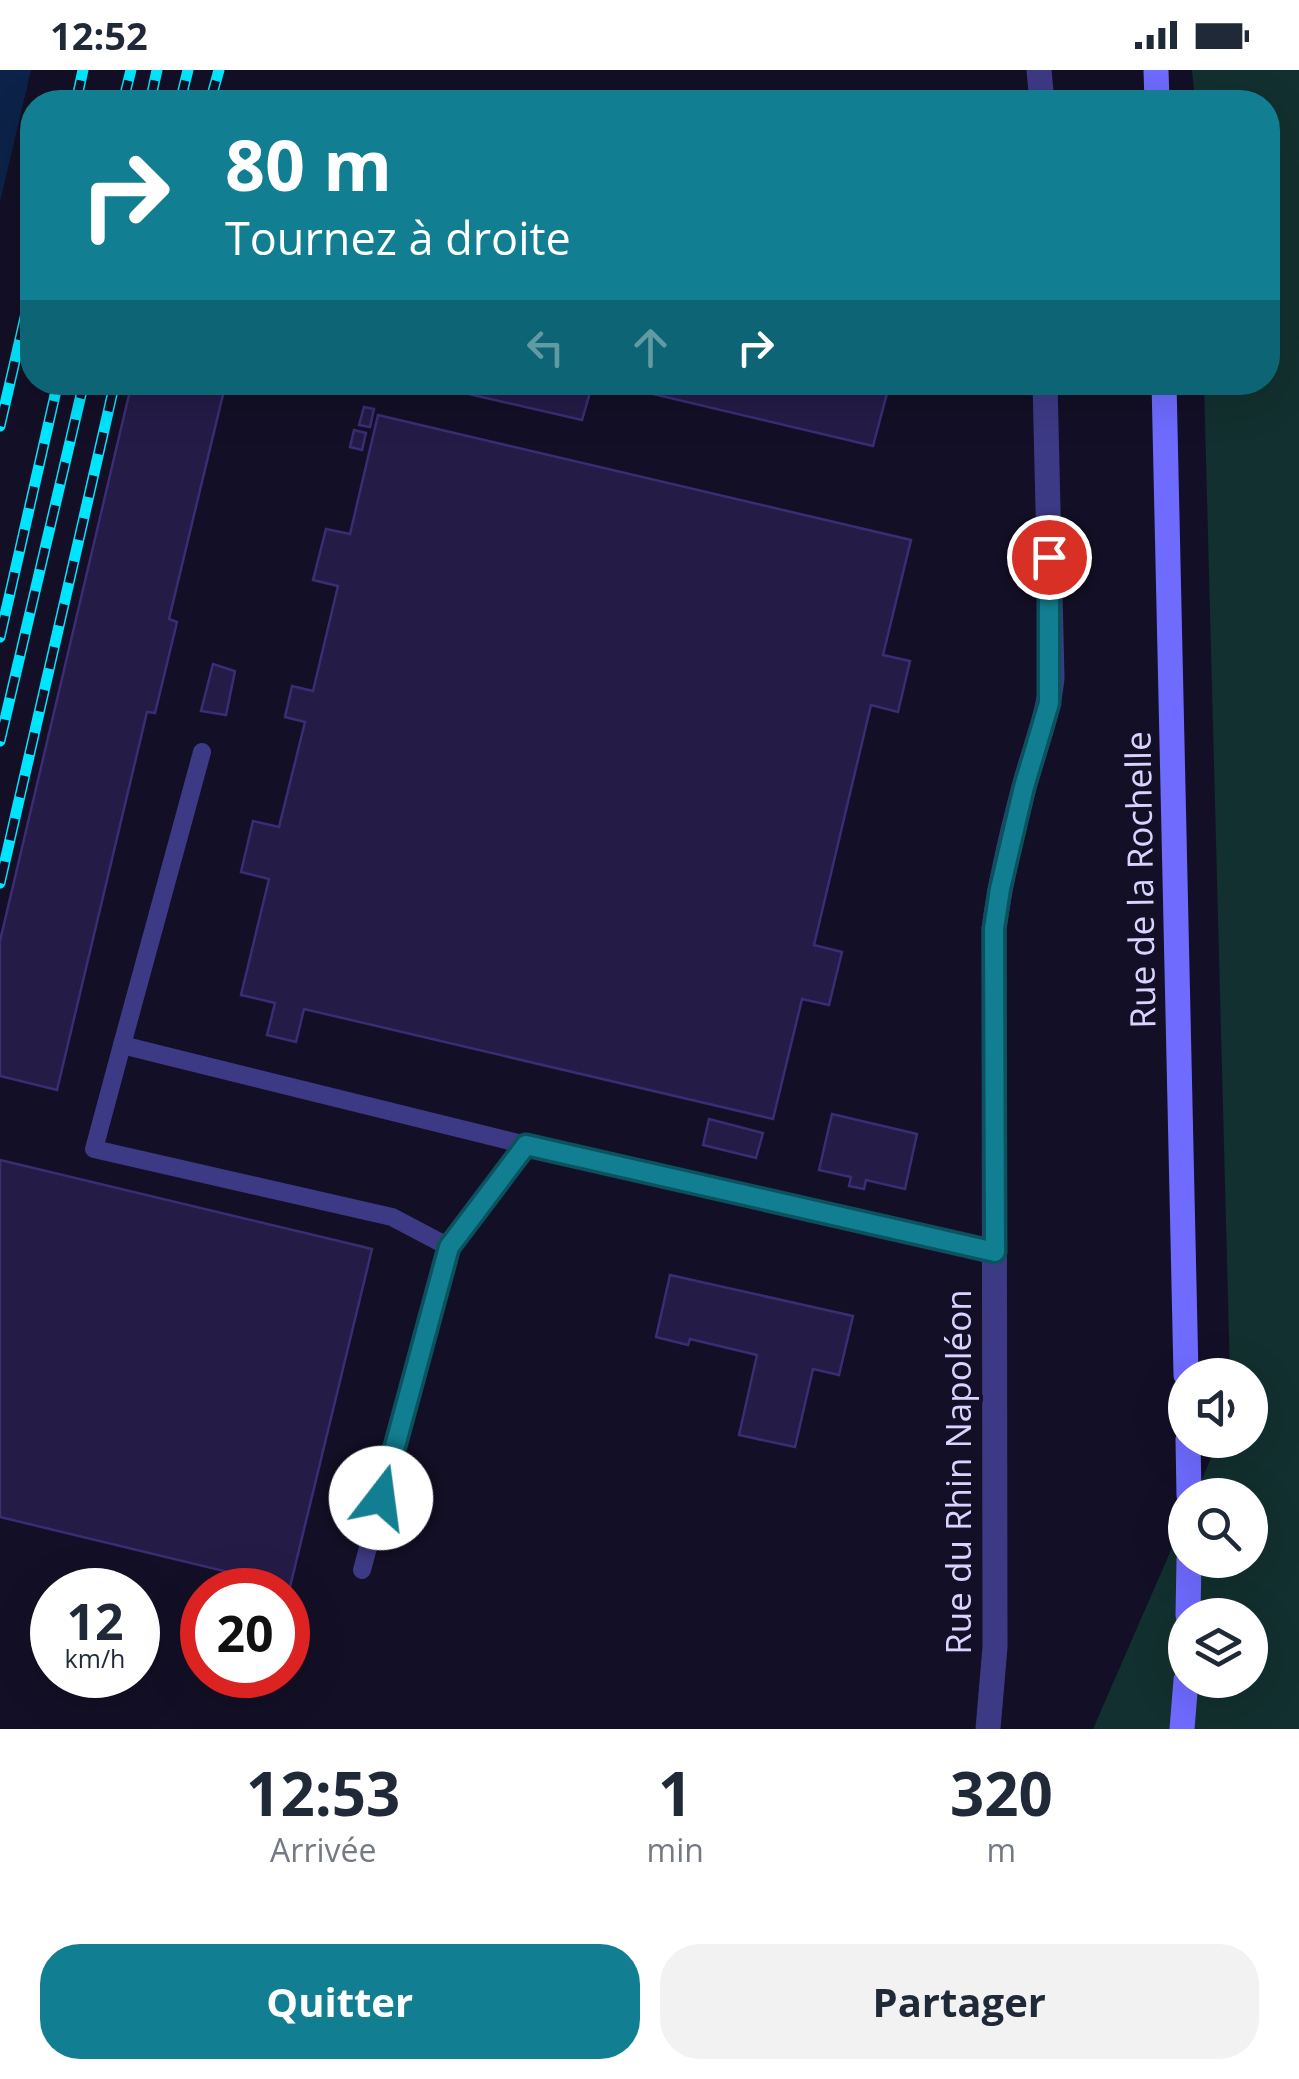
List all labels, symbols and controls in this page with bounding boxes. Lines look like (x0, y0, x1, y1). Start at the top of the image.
text: 12:52 (50, 9, 148, 61)
text: 80 m (225, 116, 392, 212)
icon: right (60, 130, 190, 260)
text: Tournez à droite (225, 207, 571, 268)
icon: left (518, 320, 573, 375)
icon: ahead (623, 320, 678, 375)
icon: right (728, 320, 783, 375)
pin (1007, 515, 1092, 600)
icon: arrive (1022, 530, 1077, 585)
street label: Rue de la Rochelle (1113, 731, 1166, 1029)
street label: Rue du Rhin Napoléon (934, 1289, 981, 1655)
map controls (1168, 1358, 1268, 1698)
button: sound (1168, 1358, 1268, 1458)
position arrow (329, 1446, 433, 1550)
button: search (1168, 1478, 1268, 1578)
speed limit sign: 20 (180, 1568, 310, 1698)
text: 12 (66, 1587, 124, 1655)
button: layers (1168, 1598, 1268, 1698)
text: km/h (65, 1641, 125, 1675)
text: 12:53 (246, 1752, 400, 1834)
text: 1 (658, 1752, 692, 1834)
text: 320 (950, 1752, 1053, 1834)
text: Arrivée (270, 1828, 376, 1871)
text: min (647, 1828, 704, 1871)
text: m (987, 1828, 1016, 1871)
button: Quitter (40, 1944, 640, 2059)
button: Partager (660, 1944, 1259, 2059)

